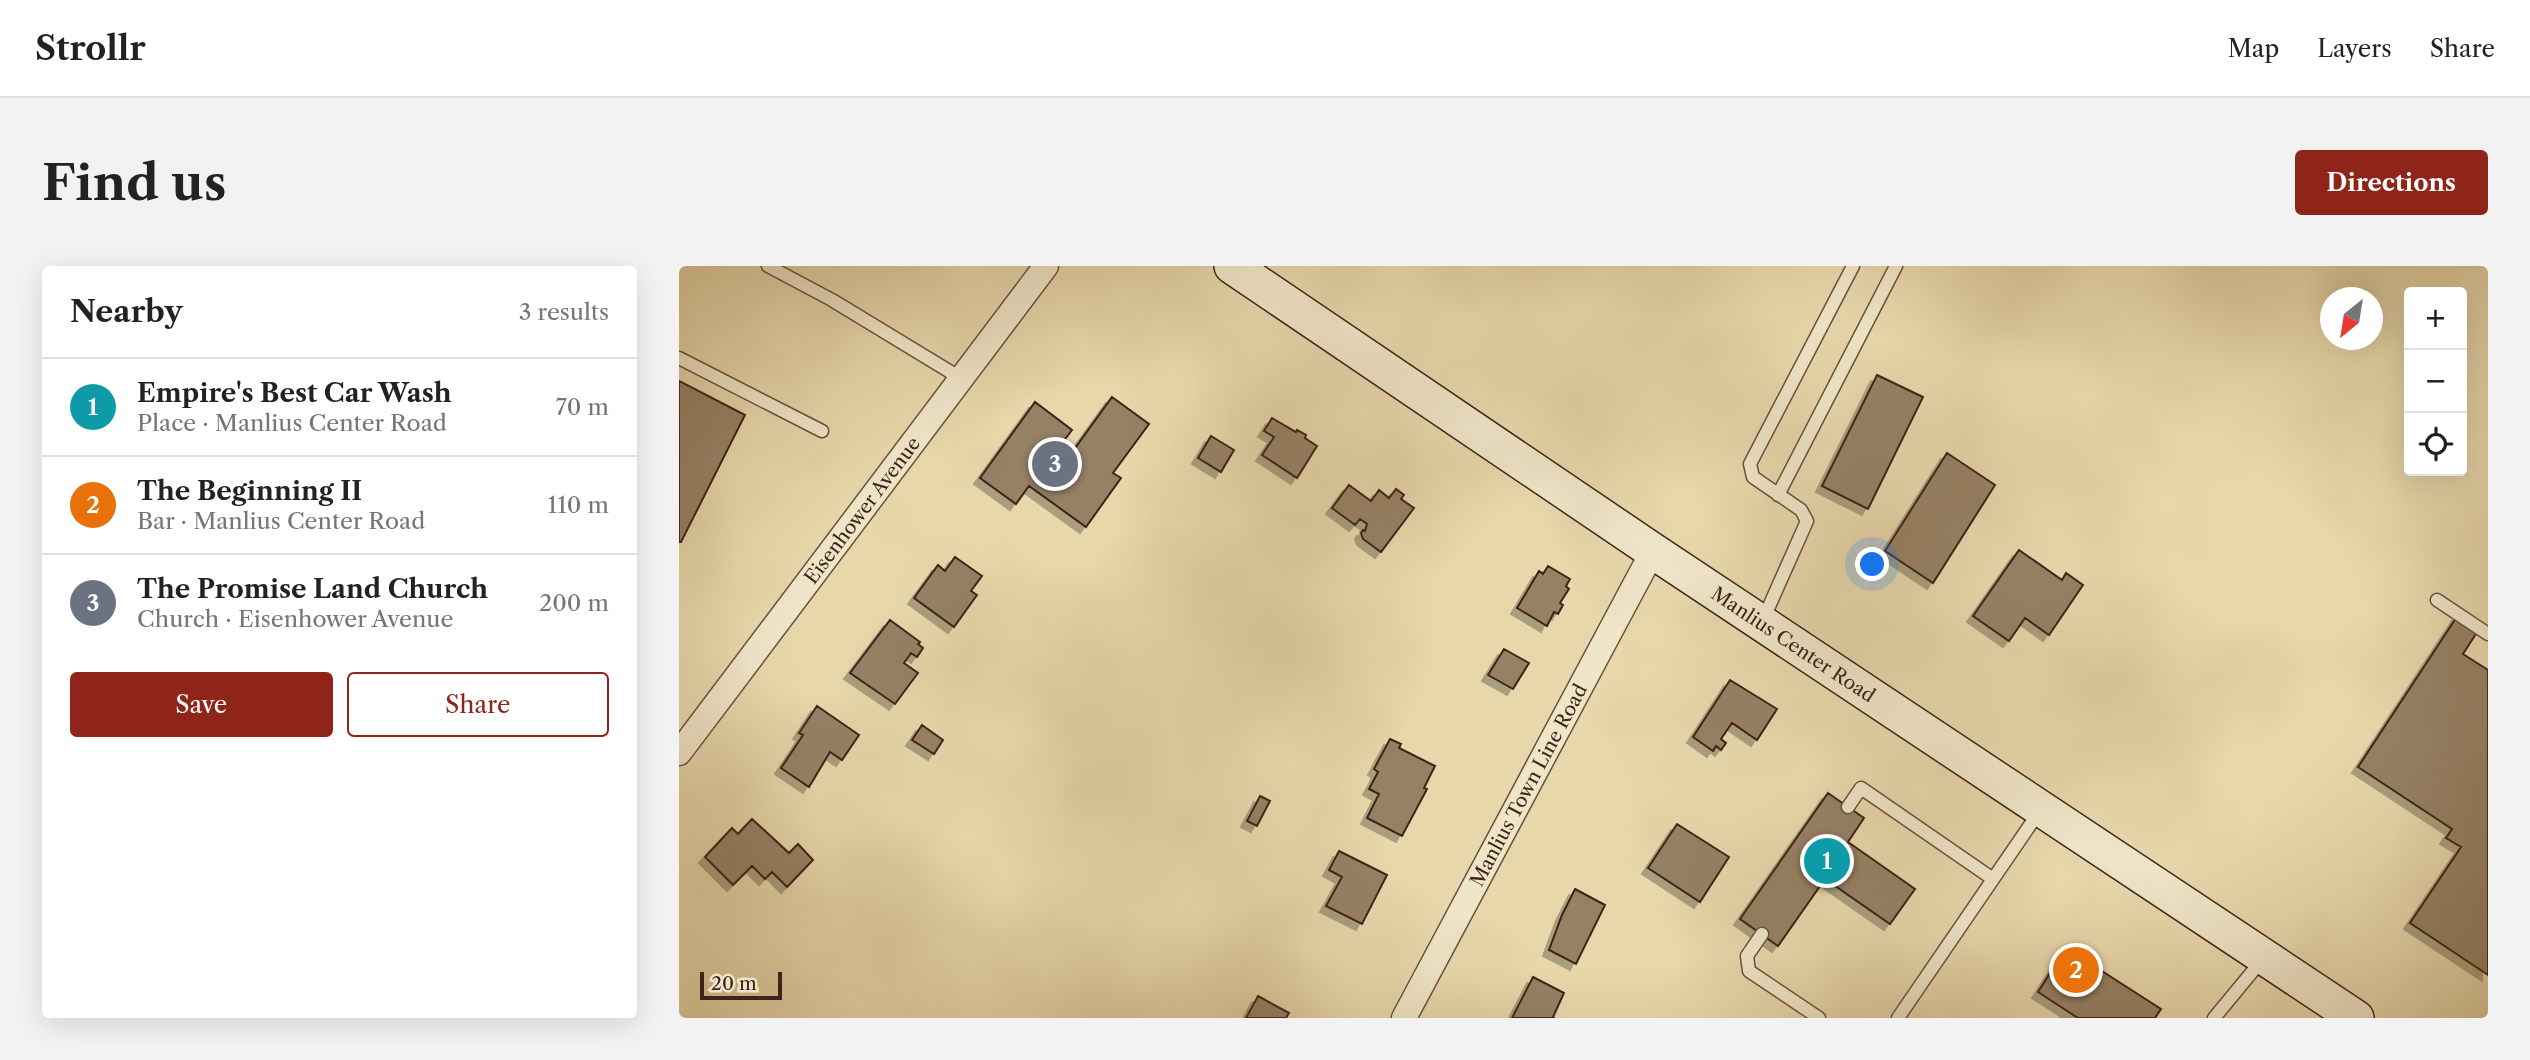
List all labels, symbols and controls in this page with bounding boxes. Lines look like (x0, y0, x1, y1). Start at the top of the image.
text: Strollr (35, 28, 146, 69)
text: Map (2228, 34, 2279, 63)
text: Layers (2317, 34, 2392, 63)
text: Share (2430, 34, 2495, 63)
button: Directions (2295, 150, 2488, 215)
text: Find us (42, 152, 226, 213)
north arrow (2320, 287, 2383, 350)
map controls (2404, 287, 2467, 476)
button: + (2404, 287, 2467, 350)
text: Nearby (70, 293, 183, 330)
text: 3 results (519, 298, 609, 326)
button: − (2404, 350, 2467, 413)
text: Empire's Best Car Wash (137, 377, 452, 409)
text: 1 (88, 393, 98, 421)
text: 70 m (556, 393, 609, 421)
text: Place · Manlius Center Road (137, 409, 447, 437)
button: locate (2404, 413, 2467, 476)
street label: Eisenhower Avenue (800, 432, 925, 589)
pin: 3 (1032, 438, 1078, 490)
text: The Beginning II (137, 475, 362, 507)
text: 2 (86, 491, 100, 519)
text: 110 m (548, 491, 609, 519)
text: Bar · Manlius Center Road (137, 507, 425, 535)
your location (1855, 547, 1889, 581)
text: The Promise Land Church (137, 573, 488, 605)
street label: Manlius Center Road (1707, 582, 1880, 708)
text: 3 (87, 589, 100, 617)
text: 200 m (539, 589, 609, 617)
text: Church · Eisenhower Avenue (137, 605, 453, 633)
button: Save (70, 672, 333, 737)
button: Share (347, 672, 609, 737)
street label: Manlius Town Line Road (1465, 680, 1592, 890)
pin: 1 (1804, 835, 1850, 887)
pin: 2 (2053, 944, 2099, 996)
scale bar (700, 969, 782, 1001)
text: 20 m (711, 972, 757, 995)

